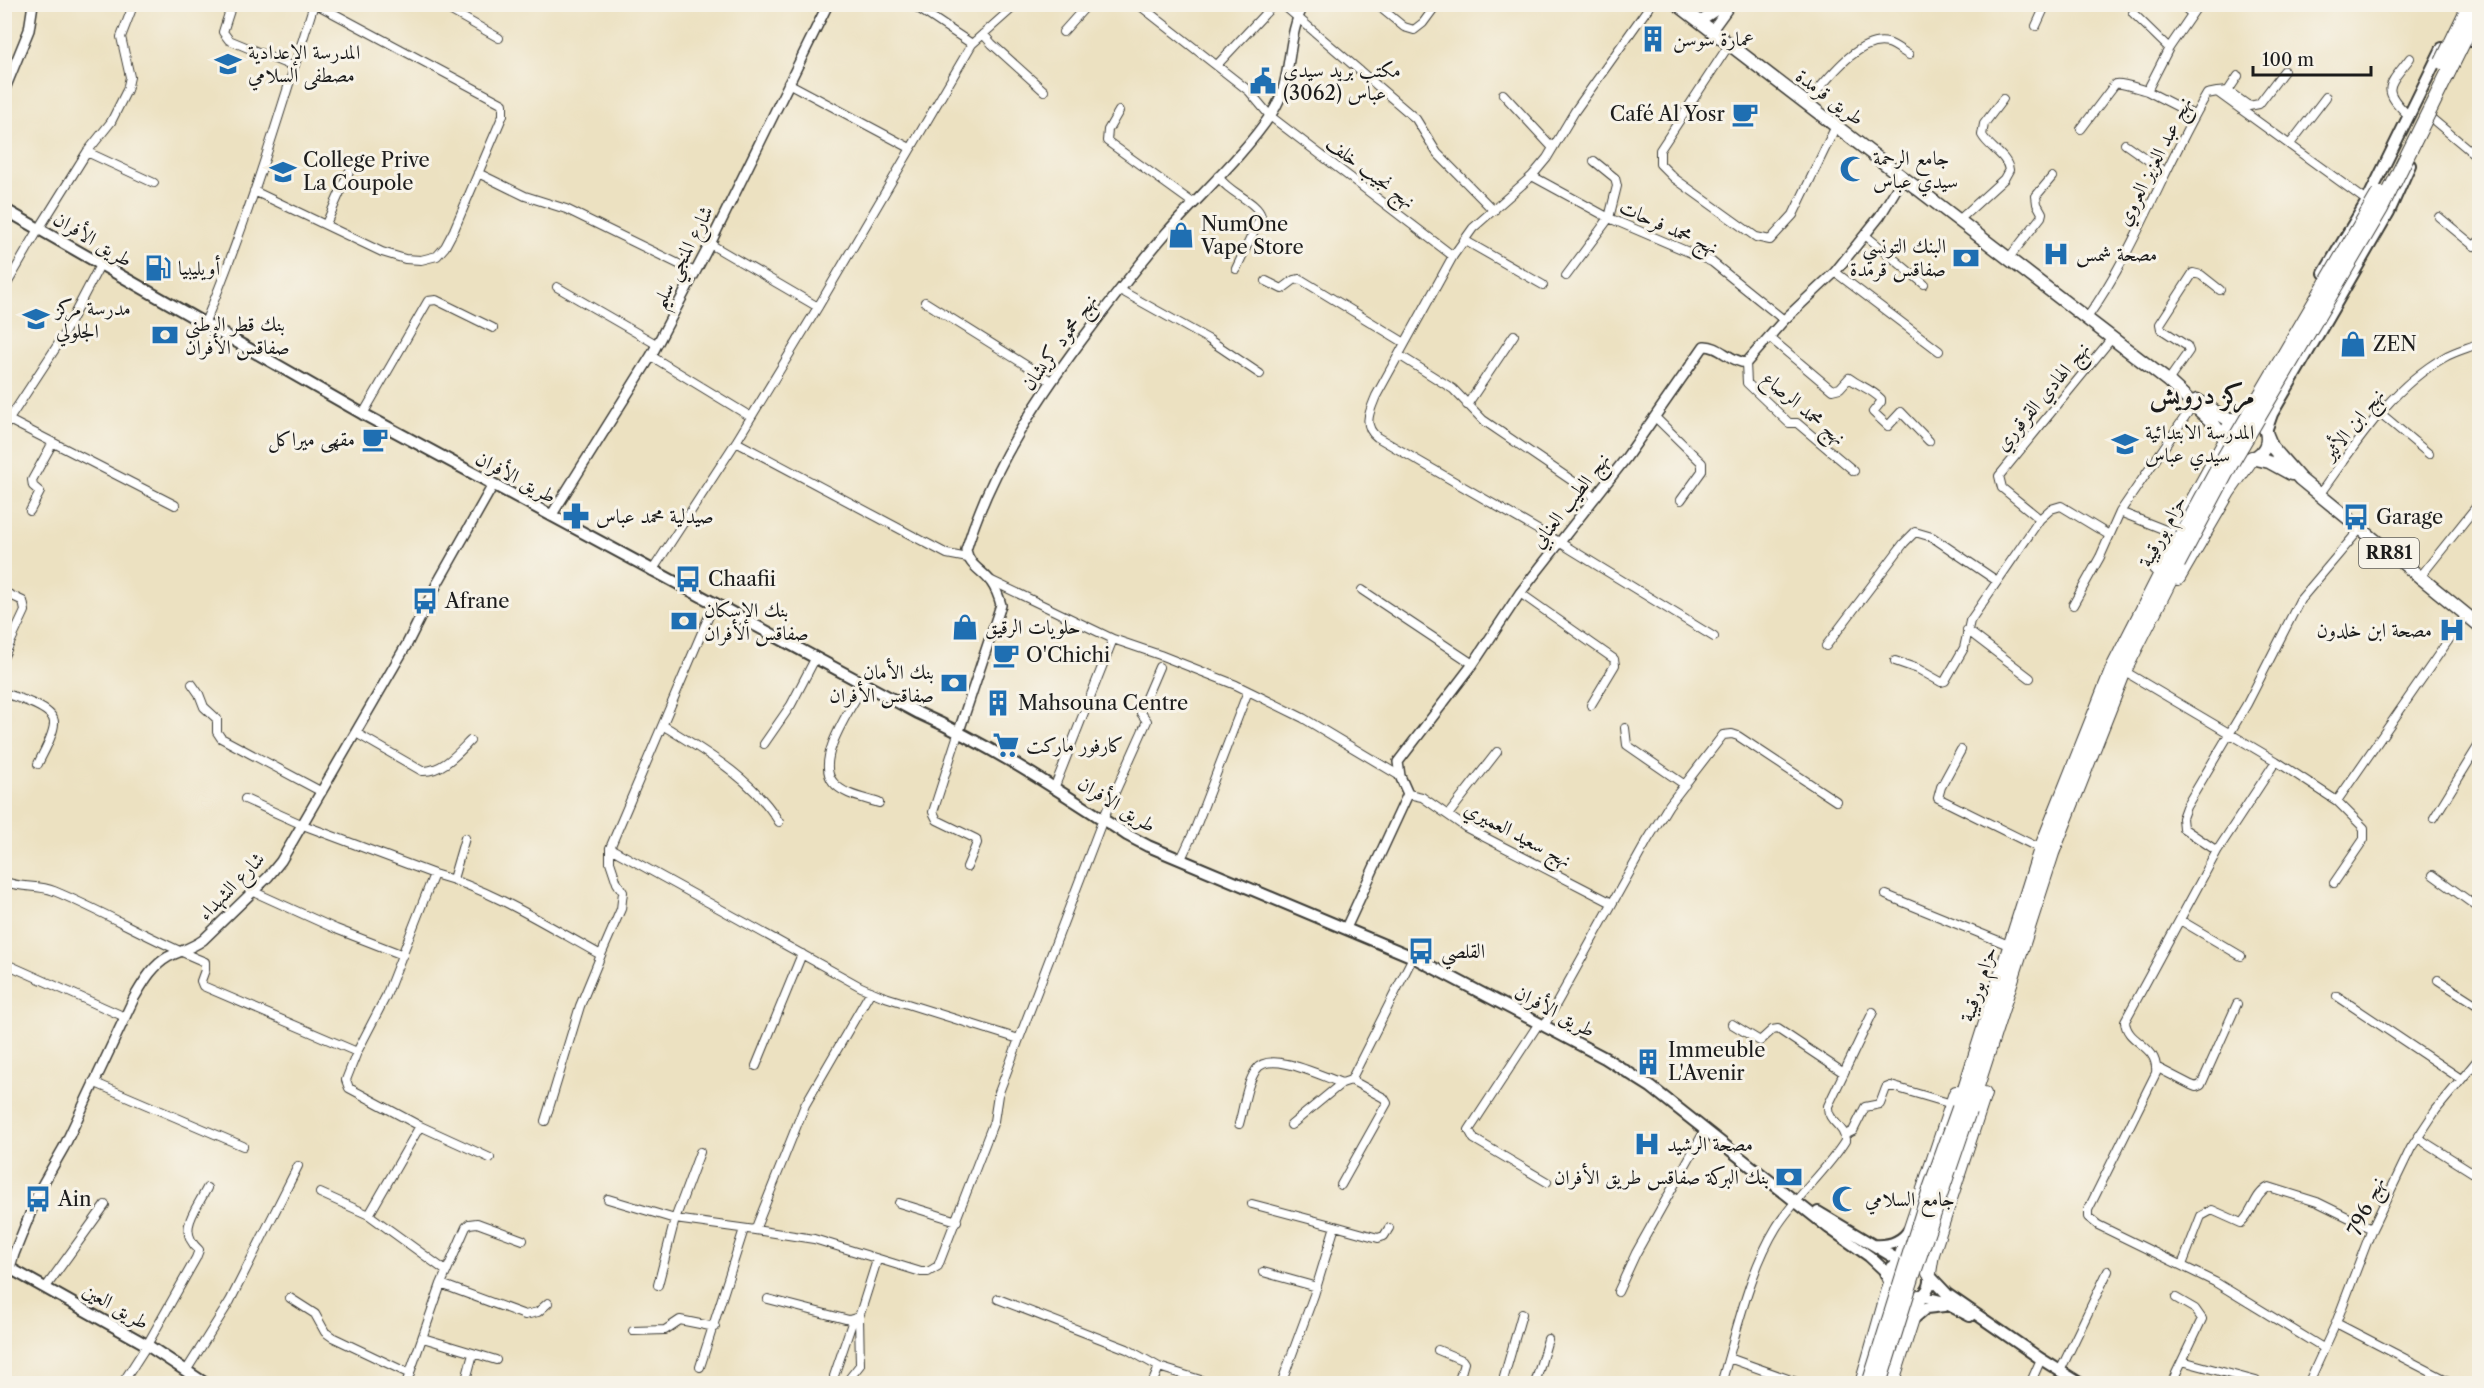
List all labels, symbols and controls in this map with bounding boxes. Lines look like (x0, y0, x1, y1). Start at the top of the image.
building icon: عمارة سوسن (1638, 24, 1668, 54)
place label: عمارة سوسن (1673, 27, 1754, 53)
scale bar (2253, 39, 2372, 77)
place label: المدرسة الإعدادية مصطفى السلامي (248, 40, 360, 91)
school or university icon: المدرسة الإعدادية مصطفى السلامي (213, 49, 243, 79)
text: 100 m (2262, 49, 2314, 71)
place label: مكتب بريد سيدي عباس (3062) (1283, 58, 1401, 105)
street label: طريق قرمدة (1791, 64, 1869, 131)
public building icon: مكتب بريد سيدي عباس (3062) (1248, 66, 1278, 96)
street label: نهج عبد العزيز العروي (2111, 92, 2202, 232)
cafe icon: Café Al Yosr (1730, 99, 1760, 129)
place label: Café Al Yosr (1610, 102, 1726, 126)
street label: نهج نجيب خلف (1318, 131, 1420, 218)
place label: جامع الرحمة سيدي عباس (1873, 146, 1958, 197)
place label: College Prive La Coupole (303, 148, 430, 195)
mosque icon: جامع الرحمة سيدي عباس (1838, 154, 1868, 184)
school or university icon: College Prive La Coupole (268, 157, 298, 187)
street label: نهج محمد فرحات (1613, 194, 1722, 265)
street label: شارع المنجي سليم (646, 202, 725, 316)
street label: طريق الأفران (49, 204, 138, 273)
place label: NumOne Vape Store (1200, 212, 1304, 259)
shop icon: NumOne Vape Store (1166, 220, 1196, 250)
place label: البنك التونسي صفاقس قرمدة (1850, 234, 1946, 283)
hospital icon: مصحة شمس (2041, 239, 2071, 269)
place label: مصحة شمس (2076, 242, 2157, 268)
bank icon: البنك التونسي صفاقس قرمدة (1951, 243, 1981, 273)
fuel station icon: أويليبيا (143, 253, 173, 283)
place label: أويليبيا (178, 254, 220, 281)
street label: نهج محمود كريشان (1016, 289, 1107, 398)
place label: مدرسة مركز الجلولي (54, 296, 131, 347)
school or university icon: مدرسة مركز الجلولي (21, 304, 51, 334)
place label: بنك قطر الوطني صفاقس الأفران (185, 312, 290, 361)
bank icon: بنك قطر الوطني صفاقس الأفران (150, 320, 180, 350)
shop icon: ZEN (2338, 329, 2368, 359)
place label: ZEN (2373, 332, 2417, 356)
street label: نهج الهادي القرقوري (1989, 337, 2099, 459)
street label: نهج محمد الرصاع (1753, 366, 1851, 455)
district label: مركز درويش (2150, 379, 2254, 414)
street label: نهج ابن الأثير (2313, 381, 2394, 470)
place label: المدرسة الابتدائية سيدي عباس (2145, 420, 2254, 471)
cafe icon: مقهى ميراكل (360, 424, 390, 454)
place label: مقهى ميراكل (268, 427, 355, 453)
school or university icon: المدرسة الابتدائية سيدي عباس (2110, 429, 2140, 459)
street label: طريق الأفران (471, 443, 562, 509)
street label: نهج الطيب العنابي (1525, 447, 1620, 556)
street label: حزام بورقيبة (2133, 491, 2196, 574)
pharmacy icon: صيدلية محمد عباس (561, 501, 591, 531)
bus stop icon: Garage (2341, 502, 2371, 532)
place label: صيدلية محمد عباس (596, 504, 714, 528)
place label: Garage (2376, 505, 2443, 529)
road number: RR81 (2359, 538, 2419, 568)
bus stop icon: Chaafii (673, 564, 703, 594)
place label: Chaafii (708, 567, 776, 591)
bus stop icon: Afrane (410, 586, 440, 616)
place label: Afrane (444, 589, 510, 613)
place label: بنك الإسكان صفاقس الأفران (704, 598, 809, 647)
bank icon: بنك الإسكان صفاقس الأفران (669, 606, 699, 636)
shop icon: حلويات الرقيق (950, 612, 980, 642)
place label: حلويات الرقيق (985, 615, 1081, 640)
hospital icon: مصحة ابن خلدون (2437, 615, 2467, 645)
place label: مصحة ابن خلدون (2317, 618, 2432, 642)
cafe icon: O'Chichi (991, 640, 1021, 670)
place label: O'Chichi (1026, 643, 1110, 667)
place label: بنك الأمان صفاقس الأفران (829, 657, 934, 709)
bank icon: بنك الأمان صفاقس الأفران (939, 668, 969, 698)
building icon: Mahsouna Centre (983, 688, 1013, 718)
place label: Mahsouna Centre (1018, 691, 1188, 715)
supermarket icon: كارفور ماركت (991, 730, 1021, 760)
place label: كارفور ماركت (1026, 733, 1124, 758)
street label: طريق الأفران (1073, 768, 1162, 838)
street label: نهج سعيد العميري (1458, 796, 1576, 878)
street label: شارع الشهداء (192, 847, 274, 929)
bus stop icon: القلصي (1406, 936, 1436, 966)
place label: القلصي (1441, 939, 1485, 970)
street label: حزام بورقيبة (1955, 943, 2007, 1027)
street label: طريق الأفران (1510, 977, 1601, 1043)
place label: Immeuble L'Avenir (1668, 1038, 1766, 1085)
building icon: Immeuble L'Avenir (1633, 1047, 1663, 1077)
hospital icon: مصحة الرشيد (1632, 1129, 1662, 1159)
place label: مصحة الرشيد (1667, 1132, 1753, 1156)
place label: بنك البركة صفاقس طريق الأفران (1554, 1162, 1769, 1191)
bank icon: بنك البركة صفاقس طريق الأفران (1774, 1162, 1804, 1192)
street label: نهج 796 (2342, 1173, 2395, 1242)
bus stop icon: Ain (23, 1184, 53, 1214)
mosque icon: جامع السلامي (1830, 1184, 1860, 1214)
place label: Ain (57, 1187, 92, 1211)
place label: جامع السلامي (1865, 1187, 1955, 1217)
street label: طريق العين (78, 1278, 153, 1335)

